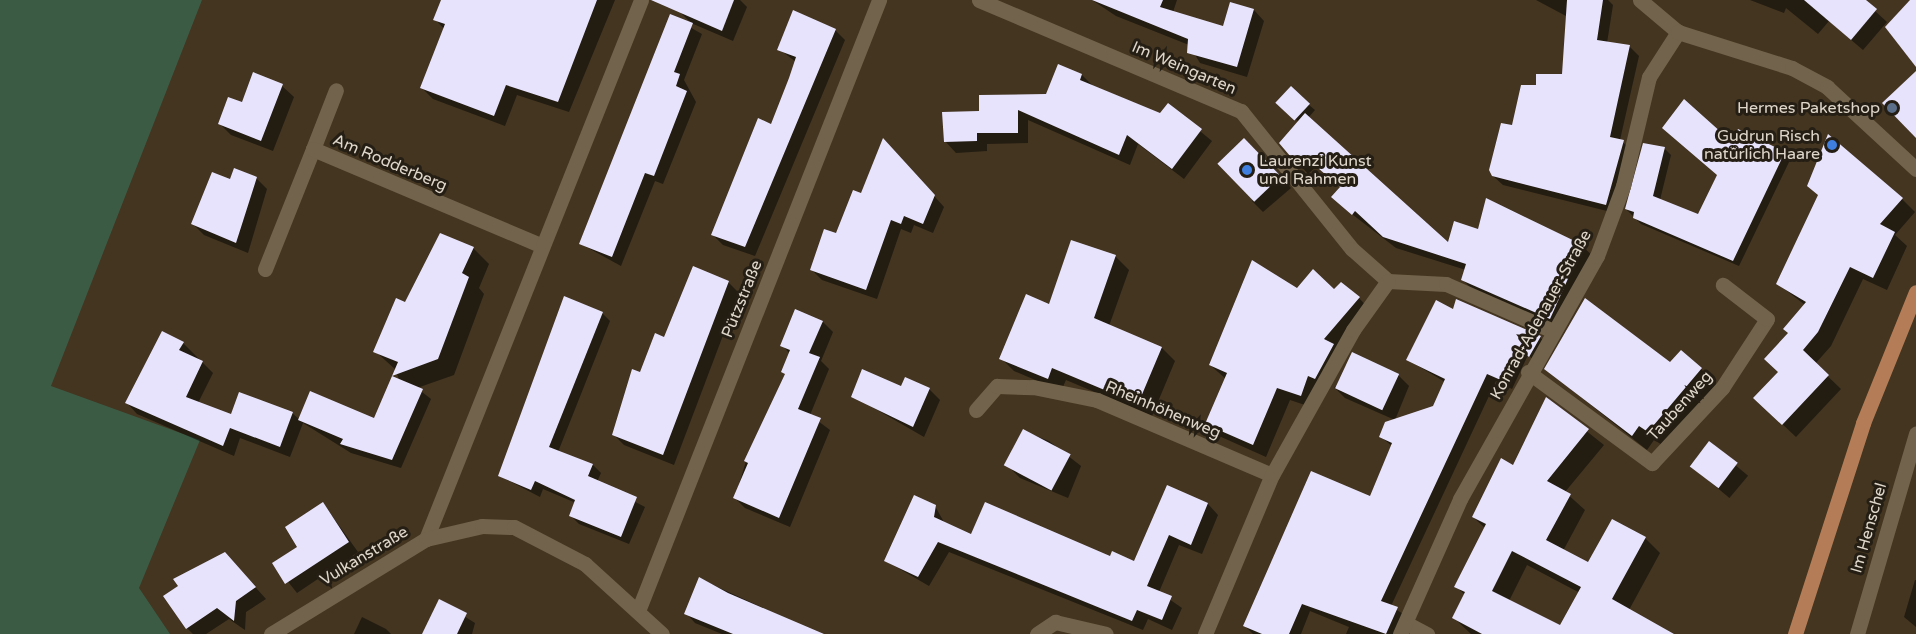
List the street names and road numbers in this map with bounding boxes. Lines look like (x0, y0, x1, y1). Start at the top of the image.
street label: Im Weingarten (1129, 37, 1239, 99)
street label: Am Rodderberg (330, 130, 450, 196)
street label: Konrad-Adenauer-Straße (1486, 227, 1596, 403)
street label: Pützstraße (718, 257, 766, 341)
street label: Taubenweg (1644, 367, 1716, 445)
street label: Rheinhöhenweg (1102, 377, 1224, 443)
street label: Im Henschel (1847, 481, 1891, 575)
street label: Vulkanstraße (317, 522, 411, 590)

